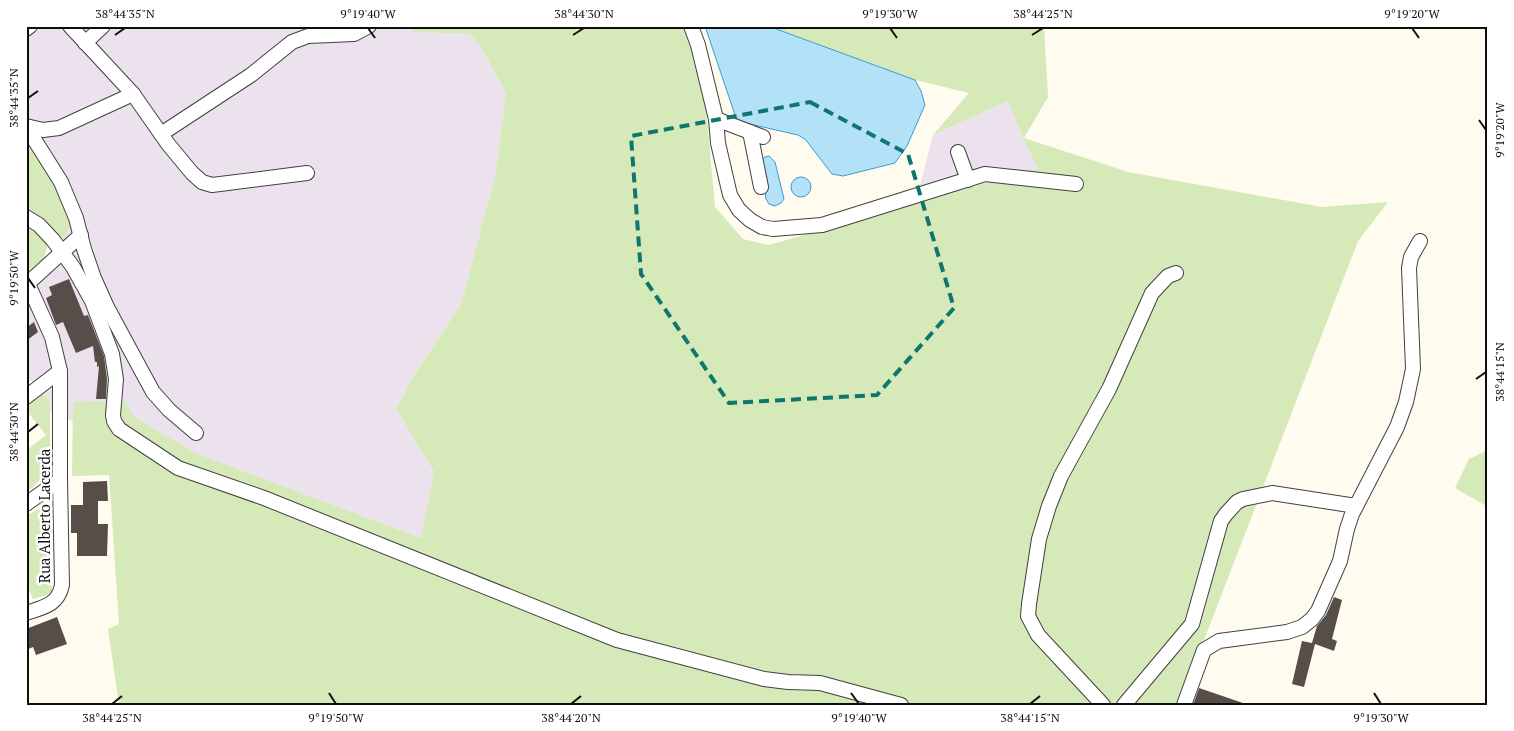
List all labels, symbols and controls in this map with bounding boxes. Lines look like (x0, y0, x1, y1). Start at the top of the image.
text: 38°44'35"N (95, 6, 155, 21)
text: 9°19'40"W (340, 6, 397, 21)
text: 38°44'30"N (554, 6, 614, 21)
text: 9°19'30"W (862, 6, 919, 21)
text: 38°44'25"N (1013, 6, 1073, 21)
text: 9°19'20"W (1384, 6, 1441, 21)
text: 38°44'35"N (6, 68, 21, 128)
text: 9°19'20"W (1492, 101, 1507, 158)
text: 9°19'50"W (6, 249, 21, 306)
text: 38°44'15"N (1492, 342, 1507, 402)
text: 38°44'30"N (6, 402, 21, 462)
street label: Rua Alberto Lacerda (34, 448, 54, 583)
text: 38°44'25"N (82, 710, 142, 725)
text: 9°19'50"W (308, 710, 365, 725)
text: 38°44'20"N (541, 710, 601, 725)
text: 9°19'40"W (831, 710, 888, 725)
text: 38°44'15"N (1000, 710, 1060, 725)
text: 9°19'30"W (1353, 710, 1410, 725)

